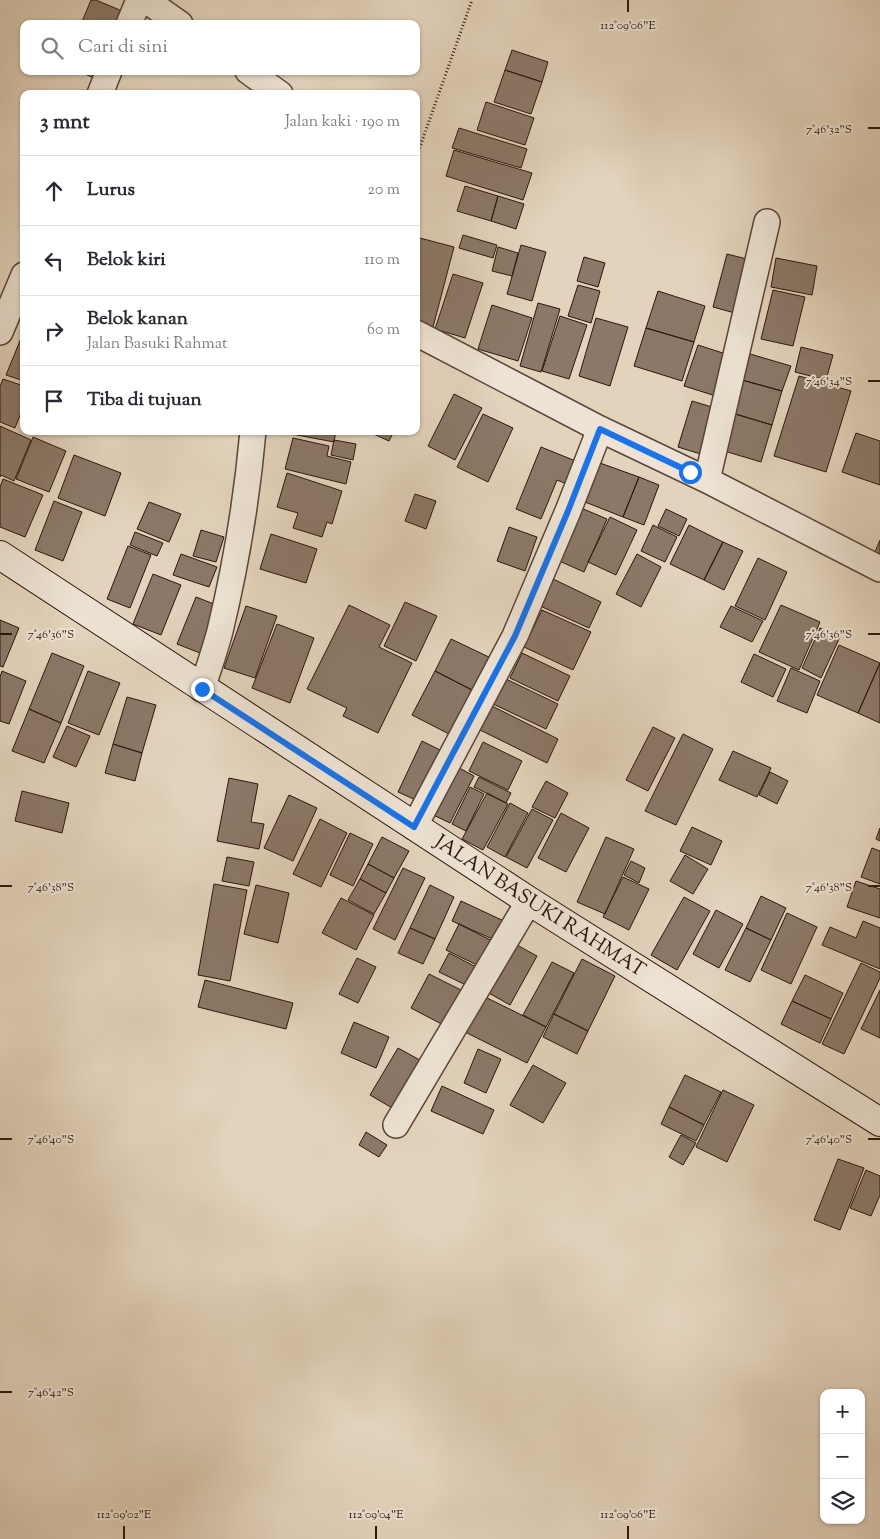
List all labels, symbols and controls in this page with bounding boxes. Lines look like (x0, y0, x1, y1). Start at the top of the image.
text: 112°09'06"E (600, 17, 656, 35)
search box (20, 20, 420, 75)
icon: search (38, 34, 66, 62)
text: Cari di sini (78, 34, 168, 61)
text: 3 mnt (40, 108, 90, 138)
text: Jalan kaki · 190 m (285, 111, 400, 134)
text: 7°46'32"S (806, 121, 852, 139)
icon: ahead (40, 177, 68, 205)
text: Lurus (87, 177, 135, 204)
text: 20 m (367, 179, 400, 202)
icon: left (40, 247, 68, 275)
text: Belok kiri (87, 247, 166, 274)
text: 110 m (364, 249, 400, 272)
text: Belok kanan (87, 306, 188, 333)
icon: right (40, 317, 68, 345)
text: 60 m (367, 319, 400, 342)
text: Jalan Basuki Rahmat (87, 333, 228, 356)
text: 7°46'34"S (806, 373, 852, 391)
icon: arrive (40, 387, 68, 415)
text: Tiba di tujuan (87, 387, 202, 414)
route start (679, 461, 702, 484)
text: 7°46'36"S (28, 626, 74, 644)
text: 7°46'36"S (806, 626, 852, 644)
route end (191, 678, 214, 701)
street label: JALAN BASUKI RAHMAT (427, 828, 651, 985)
text: 7°46'38"S (28, 879, 74, 897)
text: 7°46'38"S (806, 879, 852, 897)
text: 7°46'40"S (28, 1131, 74, 1149)
text: 7°46'40"S (806, 1131, 852, 1149)
text: 7°46'42"S (28, 1384, 74, 1402)
map controls (820, 1389, 865, 1524)
button: + (820, 1389, 865, 1434)
button: − (820, 1434, 865, 1479)
button: layers (820, 1479, 865, 1524)
text: 112°09'02"E (97, 1506, 152, 1524)
text: 112°09'04"E (349, 1506, 404, 1524)
text: 112°09'06"E (600, 1506, 656, 1524)

